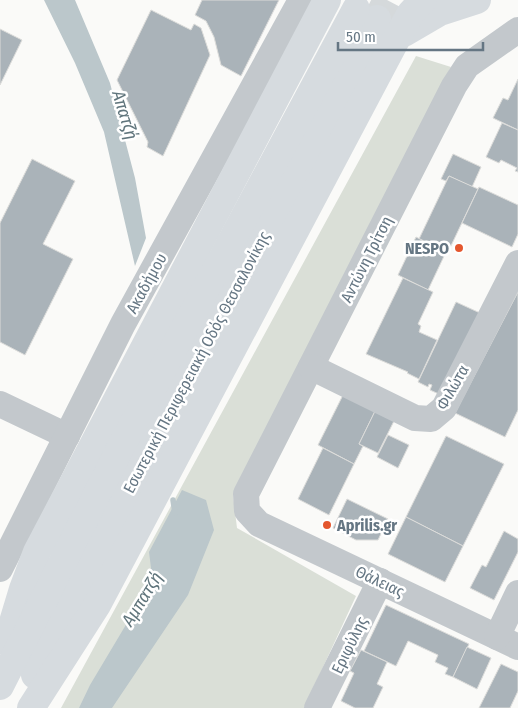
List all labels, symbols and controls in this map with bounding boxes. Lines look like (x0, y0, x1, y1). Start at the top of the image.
scale bar (338, 20, 483, 52)
text: 50 m (346, 28, 376, 46)
water label: Απατζή (107, 87, 143, 142)
street label: Αντώνη Τρίτση (337, 213, 396, 306)
street label: Εσωτερική Περιφερειακή Οδός Θεσσαλονίκης (119, 228, 274, 496)
place label: NESPO (405, 239, 449, 258)
marker: NESPO (453, 242, 465, 254)
street label: Ακαδήμου (122, 250, 171, 317)
street label: Φιλώτα (432, 362, 473, 413)
place label: Aprilis.gr (336, 516, 397, 535)
marker: Aprilis.gr (321, 519, 333, 531)
street label: Θάλειας (352, 562, 407, 601)
water label: Αμπατζή (116, 568, 167, 631)
street label: Εριφύλης (328, 613, 371, 677)

